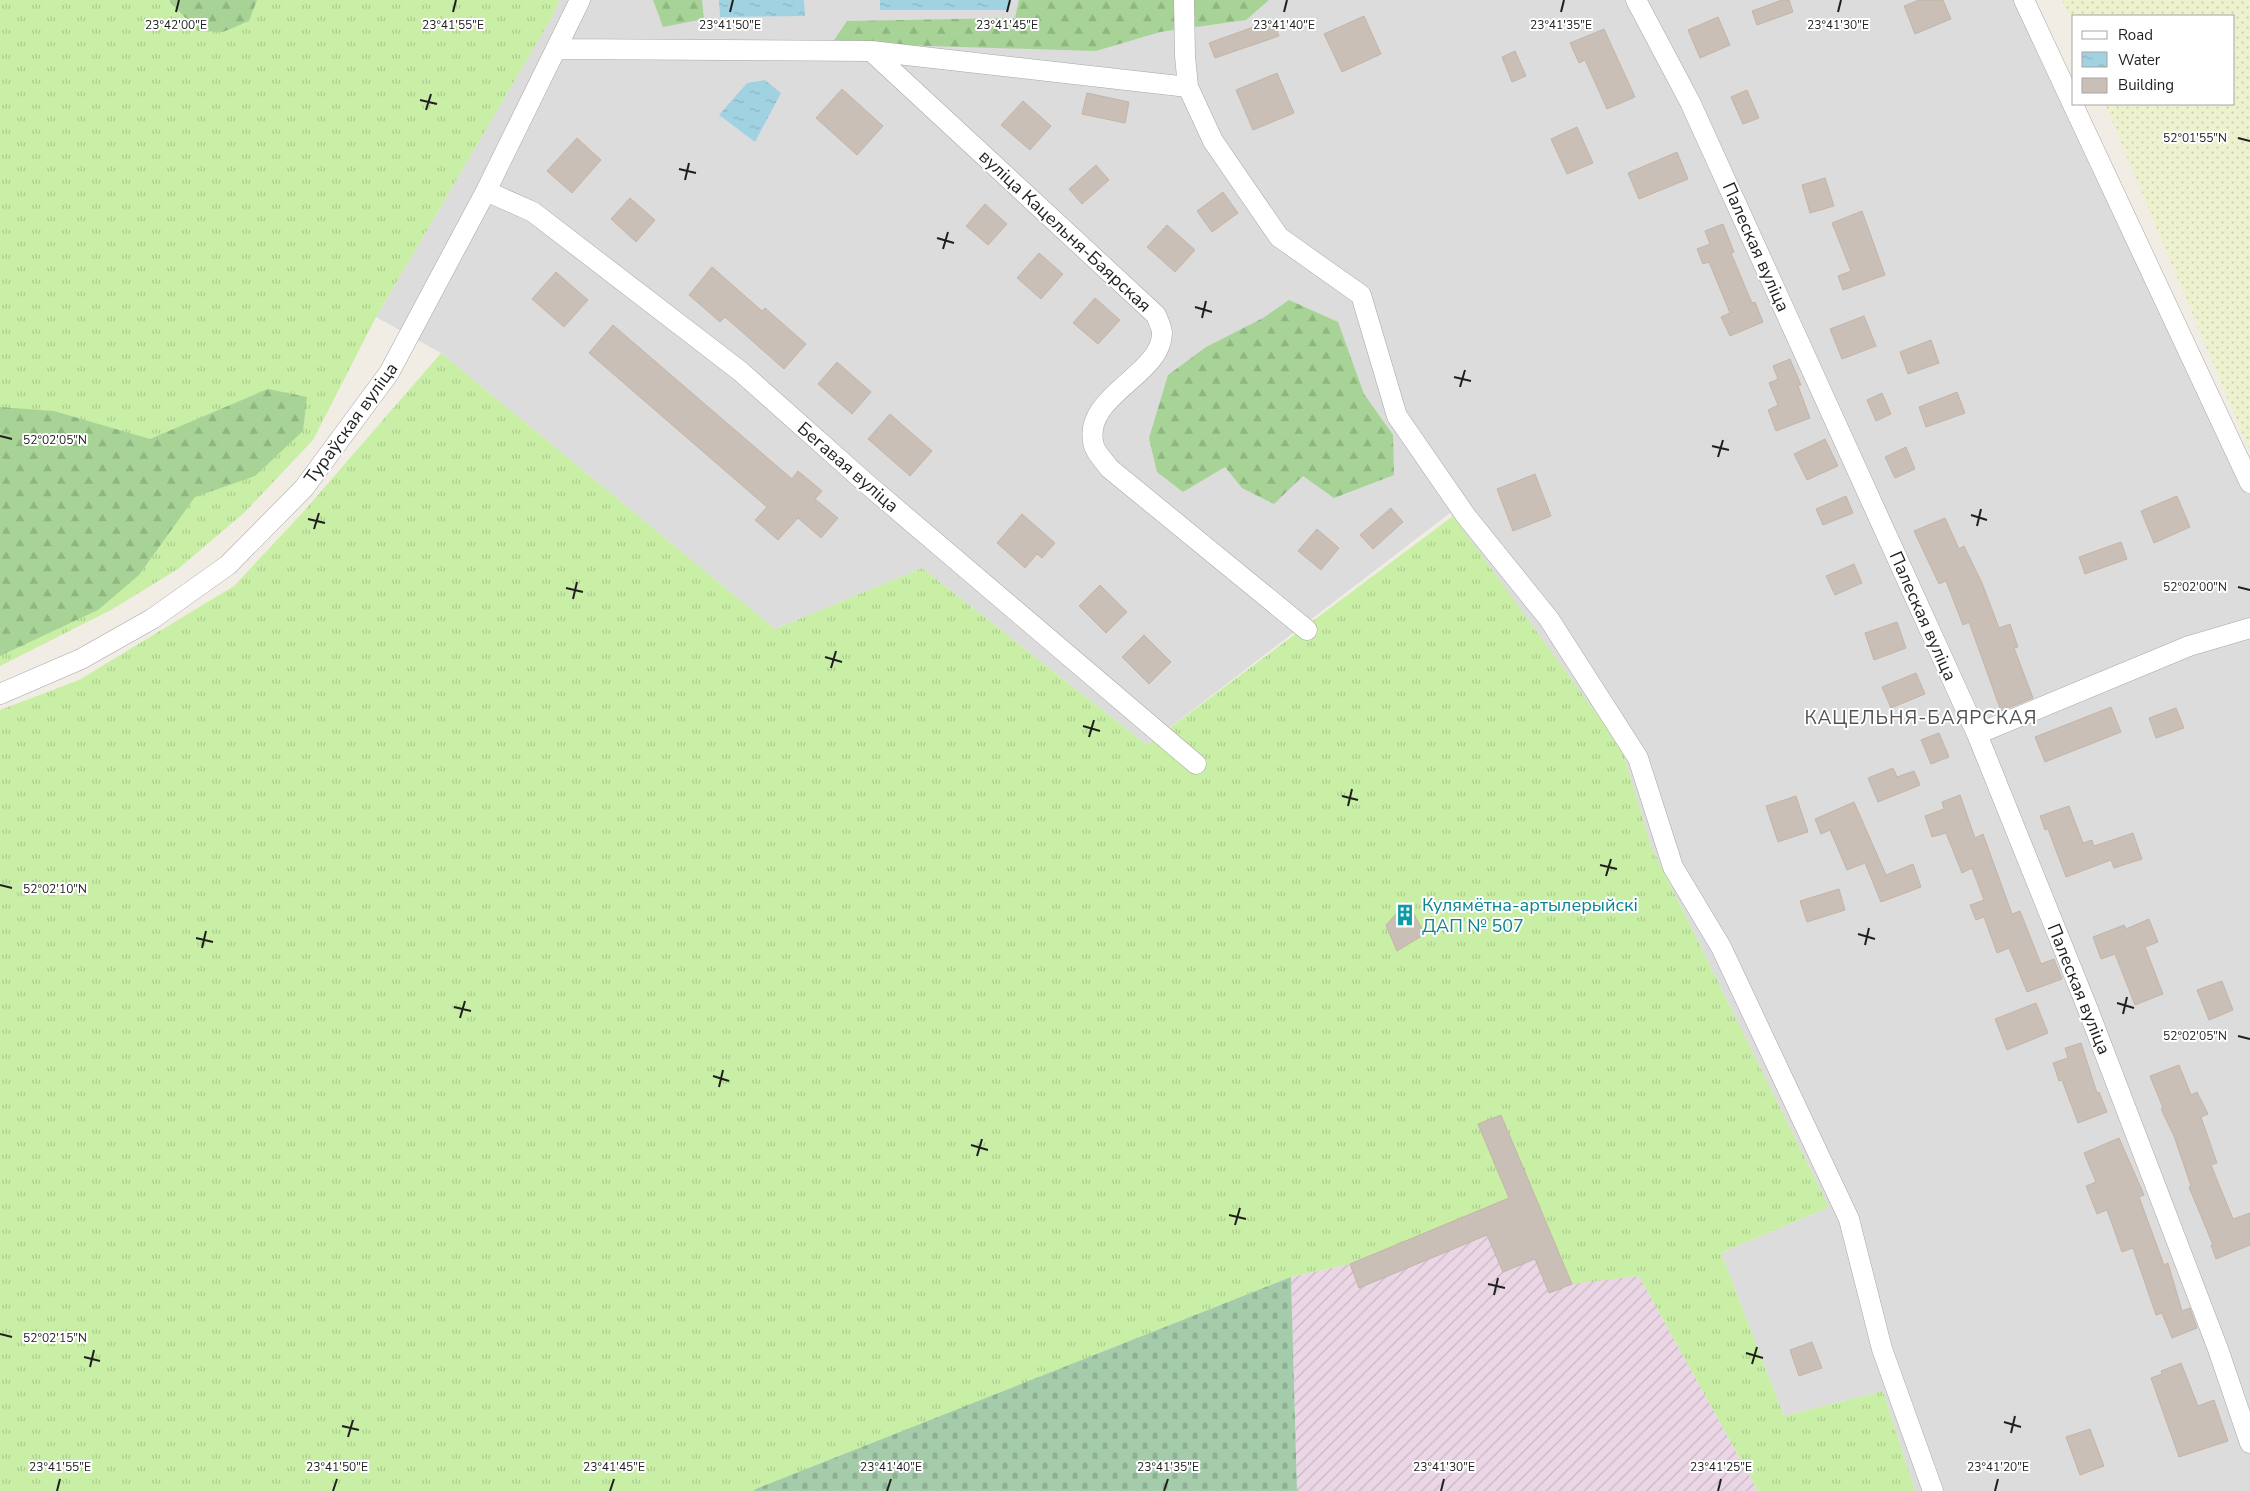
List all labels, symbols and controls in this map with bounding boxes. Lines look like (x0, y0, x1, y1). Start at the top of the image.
legend (2072, 15, 2235, 105)
text: 23°42'00"E (145, 17, 207, 33)
text: 23°41'55"E (422, 17, 484, 33)
text: 23°41'50"E (699, 17, 761, 33)
text: 23°41'45"E (976, 17, 1038, 33)
text: 23°41'40"E (1253, 17, 1315, 33)
text: 23°41'35"E (1530, 17, 1592, 33)
text: 23°41'30"E (1807, 17, 1869, 33)
text: Road (2118, 25, 2153, 45)
text: Water (2118, 50, 2161, 70)
text: Building (2118, 75, 2174, 95)
text: 52°01'55"N (2163, 130, 2227, 146)
street label: вуліца Кацельня-Баярская (974, 145, 1156, 317)
street label: Палеская вуліца (1717, 178, 1795, 316)
street label: Тураўская вуліца (299, 357, 403, 489)
street label: Бегавая вуліца (792, 416, 904, 518)
text: 52°02'05"N (23, 432, 87, 448)
street label: Палеская вуліца (1884, 547, 1962, 685)
text: 52°02'00"N (2163, 579, 2227, 595)
district label: КАЦЕЛЬНЯ-БАЯРСКАЯ (1805, 705, 2037, 731)
text: 52°02'10"N (23, 881, 87, 897)
place label: Кулямётна-артылерыйскі ДАП № 507 (1422, 893, 1638, 938)
building icon: Кулямётна-артылерыйскі ДАП № 507 (1392, 902, 1418, 928)
street label: Палеская вуліца (2042, 920, 2116, 1058)
text: 52°02'05"N (2163, 1028, 2227, 1044)
text: 52°02'15"N (23, 1330, 87, 1346)
text: 23°41'55"E (29, 1459, 91, 1475)
text: 23°41'50"E (306, 1459, 368, 1475)
text: 23°41'45"E (583, 1459, 645, 1475)
text: 23°41'40"E (860, 1459, 922, 1475)
text: 23°41'35"E (1137, 1459, 1199, 1475)
text: 23°41'30"E (1413, 1459, 1475, 1475)
text: 23°41'25"E (1690, 1459, 1752, 1475)
text: 23°41'20"E (1967, 1459, 2029, 1475)

